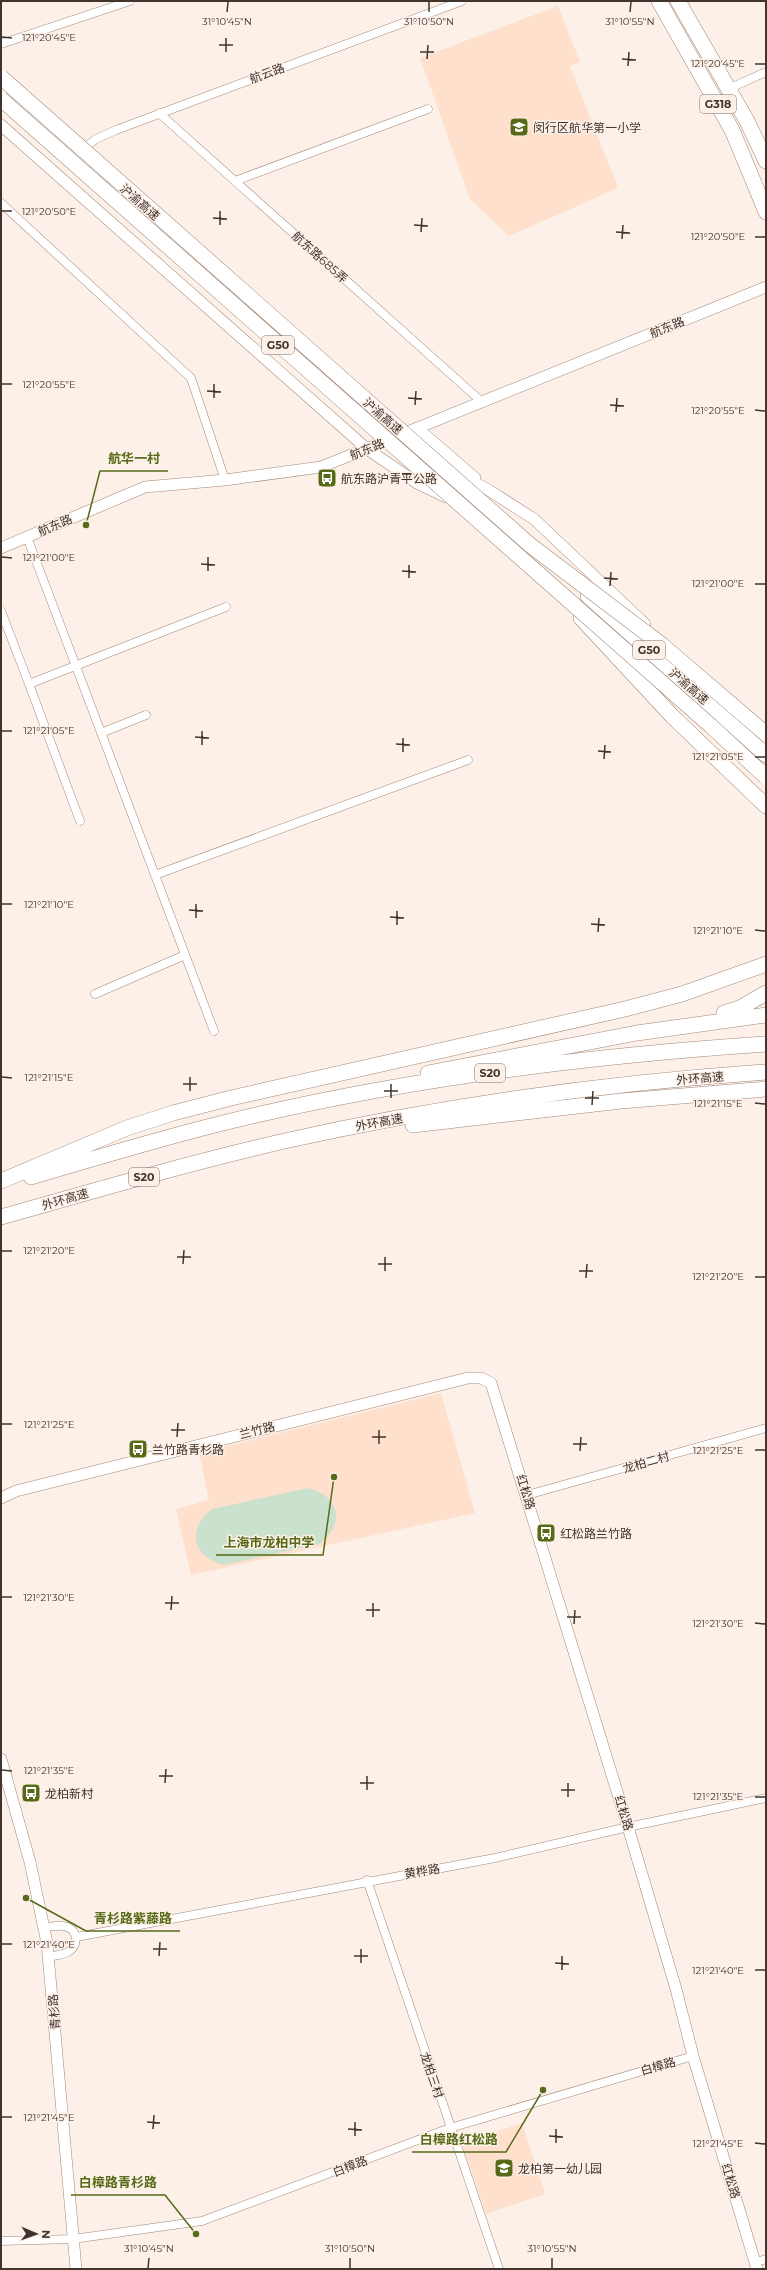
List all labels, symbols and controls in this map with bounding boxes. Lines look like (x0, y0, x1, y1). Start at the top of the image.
text: 31°10'45"N (202, 15, 252, 28)
text: 31°10'50"N (404, 15, 454, 28)
text: 31°10'55"N (605, 15, 655, 28)
text: 121°20'45"E (22, 31, 76, 44)
text: 121°20'45"E (691, 57, 745, 70)
street label: 航云路 (248, 60, 286, 86)
road number: G318 (700, 95, 736, 113)
school or university icon: 闵行区航华第一小学 (508, 116, 530, 138)
place label: 闵行区航华第一小学 (533, 120, 641, 135)
street label: 沪渝高速 (117, 181, 163, 223)
text: 121°20'50"E (22, 205, 77, 218)
street label: 航东路685弄 (289, 228, 351, 286)
text: 121°20'50"E (691, 230, 746, 243)
street label: 航东路 (647, 313, 687, 341)
road number: G50 (262, 336, 294, 354)
text: 121°20'55"E (22, 378, 76, 391)
street label: 沪渝高速 (360, 395, 406, 437)
text: 121°20'55"E (691, 404, 745, 417)
street label: 航东路 (347, 435, 387, 463)
callout: 航华一村 (100, 446, 168, 471)
text: 航华一村 (108, 450, 160, 466)
bus stop icon: 航东路沪青平公路 (316, 467, 338, 489)
place label: 航东路沪青平公路 (341, 471, 437, 486)
street label: 航东路 (35, 511, 75, 539)
text: 121°21'00"E (23, 551, 76, 564)
text: 121°21'00"E (692, 577, 745, 590)
road number: G50 (633, 641, 665, 659)
street label: 沪渝高速 (666, 665, 712, 707)
text: 121°21'05"E (23, 724, 75, 737)
text: 121°21'05"E (692, 750, 744, 763)
text: 121°21'10"E (24, 898, 74, 911)
text: 121°21'10"E (693, 924, 743, 937)
road number: S20 (475, 1064, 505, 1082)
street label: 外环高速 (675, 1068, 725, 1088)
text: 121°21'15"E (25, 1071, 74, 1084)
text: 121°21'15"E (694, 1097, 743, 1110)
street label: 外环高速 (354, 1110, 404, 1134)
road number: S20 (129, 1168, 159, 1186)
street label: 外环高速 (40, 1185, 90, 1213)
text: 121°21'20"E (23, 1244, 75, 1257)
text: 121°21'20"E (692, 1270, 744, 1283)
text: 121°21'25"E (24, 1418, 75, 1431)
street label: 兰竹路 (238, 1418, 276, 1442)
bus stop icon: 兰竹路青杉路 (127, 1438, 149, 1460)
place label: 兰竹路青杉路 (152, 1442, 224, 1457)
text: 121°21'25"E (693, 1444, 744, 1457)
street label: 龙柏二村 (621, 1448, 672, 1476)
street label: 红松路 (514, 1473, 538, 1511)
bus stop icon: 红松路兰竹路 (535, 1522, 557, 1544)
place label: 红松路兰竹路 (560, 1526, 632, 1541)
callout: 上海市龙柏中学 (216, 1530, 323, 1555)
text: 上海市龙柏中学 (223, 1534, 315, 1550)
text: 121°21'30"E (23, 1591, 75, 1604)
text: 121°21'30"E (692, 1617, 744, 1630)
text: 121°21'35"E (24, 1764, 75, 1777)
bus stop icon: 龙柏新村 (20, 1782, 42, 1804)
place label: 龙柏新村 (45, 1786, 94, 1801)
text: 121°21'35"E (693, 1790, 744, 1803)
street label: 红松路 (612, 1794, 636, 1832)
street label: 黄桦路 (403, 1860, 441, 1882)
callout: 青杉路紫藤路 (86, 1906, 180, 1931)
text: 青杉路紫藤路 (94, 1910, 172, 1926)
text: 121°21'40"E (23, 1938, 75, 1951)
text: 121°21'40"E (692, 1964, 744, 1977)
street label: 青杉路 (45, 1993, 63, 2031)
street label: 龙柏三村 (417, 2050, 447, 2101)
street label: 白樟路 (639, 2054, 677, 2078)
text: 121°21'45"E (24, 2111, 75, 2124)
callout: 白樟路红松路 (412, 2127, 506, 2152)
text: 白樟路红松路 (420, 2131, 498, 2147)
text: 121°21'45"E (693, 2137, 744, 2150)
street label: 白樟路 (331, 2153, 369, 2179)
school or university icon: 龙柏第一幼儿园 (493, 2157, 515, 2179)
place label: 龙柏第一幼儿园 (518, 2161, 602, 2176)
street label: 红松路 (719, 2162, 743, 2200)
callout: 白樟路青杉路 (71, 2170, 165, 2195)
text: 白樟路青杉路 (79, 2174, 157, 2190)
north arrow (16, 2214, 56, 2254)
text: N (39, 2230, 53, 2239)
text: 31°10'45"N (124, 2242, 174, 2255)
text: 31°10'50"N (325, 2242, 375, 2255)
text: 31°10'55"N (527, 2242, 577, 2255)

